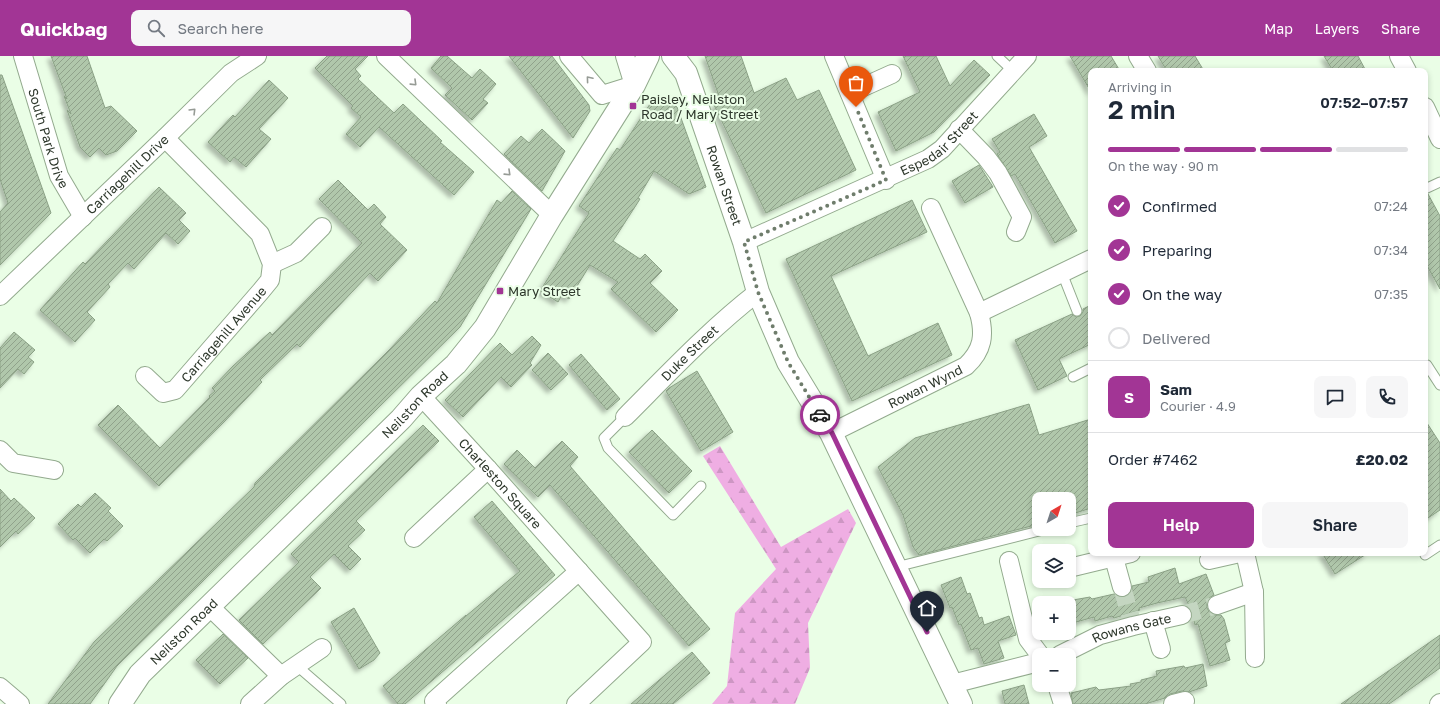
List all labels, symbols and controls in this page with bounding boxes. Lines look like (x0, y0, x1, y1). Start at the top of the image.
search box (131, 10, 411, 46)
text: Quickbag (20, 17, 107, 40)
icon: search (145, 17, 167, 39)
text: Search here (177, 19, 263, 37)
text: Map (1264, 20, 1293, 37)
text: Layers (1315, 20, 1359, 37)
text: Share (1381, 20, 1420, 37)
pin (839, 66, 873, 107)
icon: bag (845, 72, 867, 94)
one-way arrow (587, 77, 594, 84)
one-way arrow (409, 78, 417, 86)
text: Arriving in (1108, 79, 1172, 95)
street label: South Park Drive (25, 86, 72, 191)
place label: Paisley, Neilston Road / Mary Street (641, 91, 759, 122)
text: 07:52–07:57 (1320, 93, 1408, 111)
text: 2 min (1108, 94, 1176, 125)
marker: Paisley, Neilston Road / Mary Street (628, 101, 638, 111)
street label: Espedair Street (897, 107, 981, 179)
one-way arrow (188, 108, 196, 115)
street label: Carriagehill Drive (83, 131, 172, 217)
street label: Rowan Street (703, 143, 746, 227)
text: On the way · 90 m (1108, 158, 1219, 174)
one-way arrow (503, 168, 511, 176)
icon: check (1108, 195, 1130, 217)
text: Confirmed (1142, 197, 1217, 215)
text: 07:24 (1374, 198, 1408, 214)
icon: check (1108, 239, 1130, 261)
text: Preparing (1142, 241, 1212, 259)
text: 07:34 (1374, 242, 1408, 258)
street label: Carriagehill Avenue (177, 283, 269, 385)
place label: Mary Street (508, 283, 581, 299)
icon: check (1108, 283, 1130, 305)
text: On the way (1142, 285, 1222, 303)
marker: Mary Street (495, 286, 505, 296)
text: 07:35 (1374, 286, 1408, 302)
street label: Duke Street (658, 321, 721, 384)
text: Delivered (1142, 329, 1210, 347)
street label: Rowan Wynd (885, 361, 965, 412)
street label: Neilston Road (378, 367, 451, 442)
button: chat (1314, 376, 1356, 418)
button: phone (1366, 376, 1408, 418)
text: Sam (1160, 380, 1192, 398)
text: S (1124, 388, 1134, 406)
courier (800, 395, 840, 435)
text: Courier · 4.9 (1160, 398, 1236, 414)
icon: car (809, 404, 831, 426)
street label: Charleston Square (456, 435, 545, 532)
text: Order #7462 (1108, 450, 1197, 468)
text: £20.02 (1355, 450, 1408, 468)
north arrow (1032, 492, 1076, 536)
map controls (1032, 492, 1076, 692)
button: Help (1108, 502, 1254, 548)
button: Share (1262, 502, 1408, 548)
button: layers (1032, 544, 1076, 588)
pin (910, 591, 944, 632)
street label: Neilston Road (146, 595, 221, 668)
button: + (1032, 596, 1076, 640)
icon: home (916, 597, 938, 619)
street label: Rowans Gate (1089, 610, 1173, 646)
button: − (1032, 648, 1076, 692)

